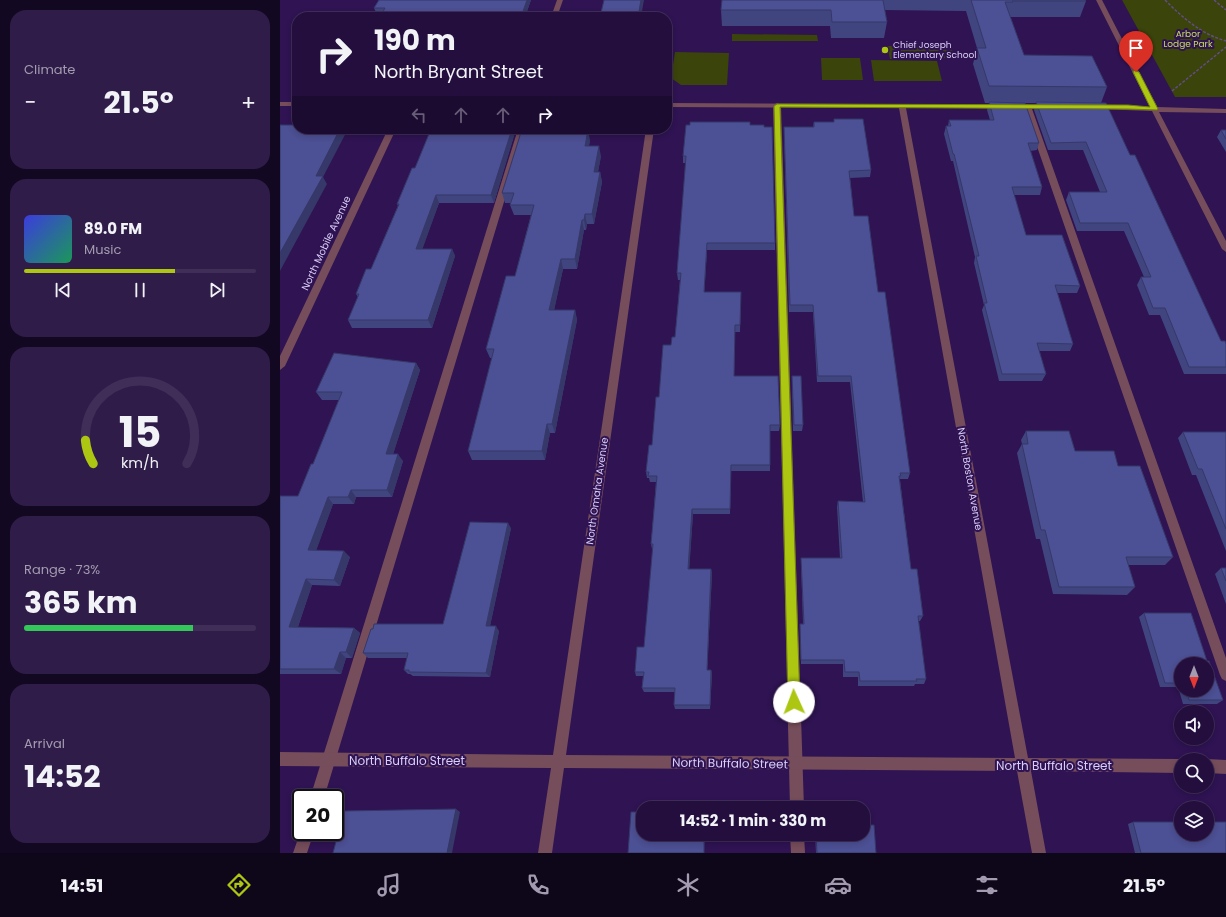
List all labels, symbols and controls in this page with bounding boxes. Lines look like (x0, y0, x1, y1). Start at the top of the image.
text: 190 m (374, 21, 456, 60)
icon: right (308, 28, 360, 80)
park label: Arbor Lodge Park (1163, 28, 1213, 50)
pin (1119, 31, 1153, 72)
icon: arrive (1125, 37, 1147, 59)
place label: Chief Joseph Elementary School (893, 39, 976, 61)
marker: Chief Joseph Elementary School (880, 45, 890, 55)
text: North Bryant Street (374, 59, 543, 84)
text: Climate (24, 60, 75, 79)
text: 21.5° (103, 81, 174, 124)
text: − (24, 87, 36, 118)
text: + (241, 87, 256, 118)
icon: left (408, 104, 430, 126)
icon: ahead (450, 104, 472, 126)
icon: ahead (492, 104, 514, 126)
icon: right (534, 104, 556, 126)
street label: North Mobile Avenue (297, 193, 355, 293)
text: 89.0 FM (84, 218, 142, 239)
text: Music (84, 240, 121, 259)
icon: previous (52, 279, 74, 301)
icon: pause (129, 279, 151, 301)
icon: next (206, 279, 228, 301)
text: 15 (119, 403, 161, 462)
street label: North Boston Avenue (954, 426, 986, 532)
street label: North Omaha Avenue (582, 436, 612, 546)
text: km/h (121, 453, 159, 473)
text: Range · 73% (24, 560, 100, 579)
text: 365 km (24, 581, 137, 624)
north arrow (1174, 657, 1214, 697)
map controls (1174, 657, 1214, 841)
position arrow (773, 681, 815, 723)
button: sound (1174, 705, 1214, 745)
text: Arrival (24, 734, 65, 753)
street label: North Buffalo Street (349, 752, 465, 769)
street label: North Buffalo Street (672, 753, 788, 773)
button: search (1174, 753, 1214, 793)
text: 14:52 (24, 755, 101, 798)
street label: North Buffalo Street (996, 757, 1112, 774)
speed limit sign: 20 (292, 789, 344, 841)
button: layers (1174, 801, 1214, 841)
text: 14:52 · 1 min · 330 m (680, 810, 826, 831)
icon: directions (225, 871, 253, 899)
icon: music (375, 871, 403, 899)
icon: phone (524, 871, 552, 899)
icon: climate (674, 871, 702, 899)
icon: car (824, 871, 852, 899)
icon: filters (973, 871, 1001, 899)
text: 14:51 (61, 873, 103, 898)
text: 21.5° (1123, 873, 1165, 898)

